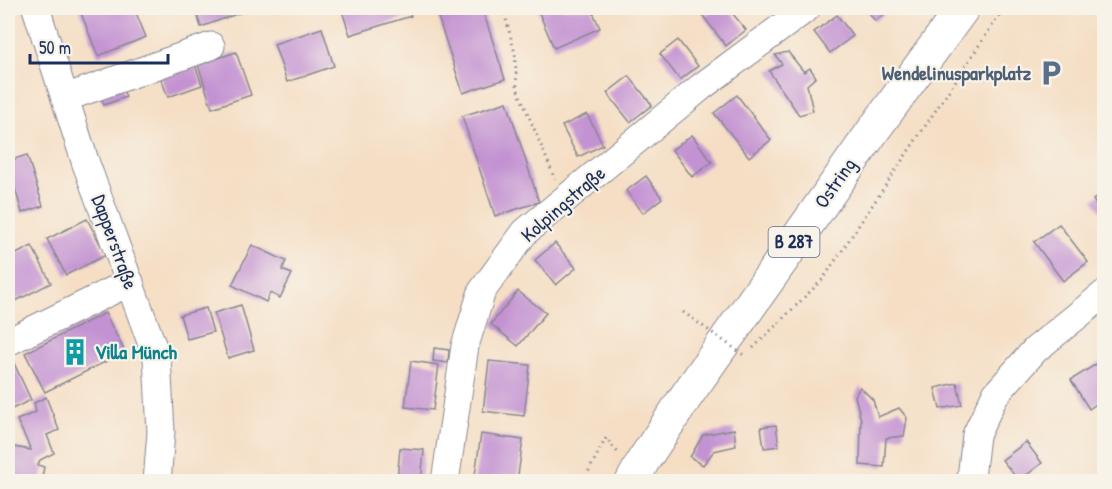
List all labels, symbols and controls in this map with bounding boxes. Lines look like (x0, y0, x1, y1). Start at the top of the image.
scale bar (30, 27, 168, 65)
text: 50 m (39, 35, 71, 60)
parking icon: Wendelinusparkplatz (1036, 58, 1066, 88)
place label: Wendelinusparkplatz (882, 59, 1031, 87)
street label: Ostring (808, 152, 862, 213)
street label: Kolpingstraße (515, 159, 611, 248)
street label: Dapperstraße (86, 191, 145, 293)
road number: B 287 (768, 227, 820, 257)
building icon: Villa Münch (60, 337, 90, 367)
place label: Villa Münch (95, 338, 177, 365)

